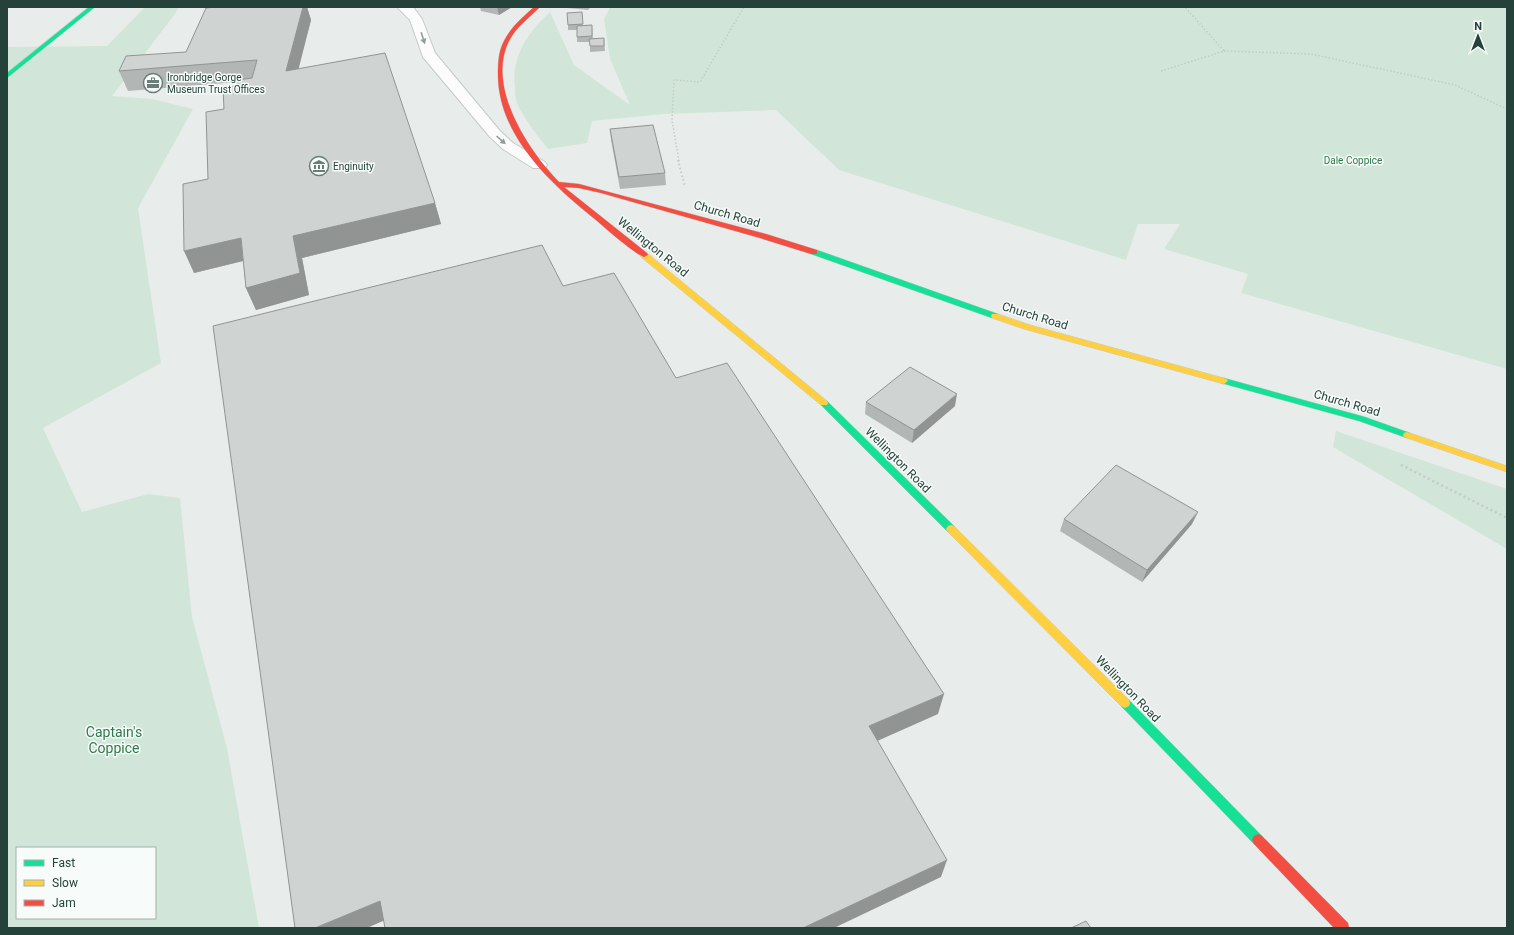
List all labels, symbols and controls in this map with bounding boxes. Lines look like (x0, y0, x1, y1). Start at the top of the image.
north arrow (1458, 16, 1498, 56)
text: N (1474, 20, 1482, 33)
one-way arrow (420, 32, 426, 44)
office icon: Ironbridge Gorge Museum Trust Offices (142, 72, 164, 94)
place label: Ironbridge Gorge Museum Trust Offices (167, 72, 265, 95)
one-way arrow (497, 135, 506, 144)
museum icon: Enginuity (308, 155, 330, 177)
park label: Dale Coppice (1324, 155, 1382, 166)
place label: Enginuity (333, 161, 374, 172)
street label: Church Road (692, 198, 762, 230)
street label: Wellington Road (615, 214, 691, 280)
street label: Church Road (1000, 299, 1070, 333)
street label: Church Road (1312, 387, 1382, 419)
street label: Wellington Road (862, 424, 934, 496)
street label: Wellington Road (1093, 653, 1163, 725)
park label: Captain's Coppice (86, 724, 142, 756)
legend (16, 847, 156, 919)
text: Fast (52, 856, 75, 870)
text: Slow (52, 876, 78, 890)
text: Jam (52, 896, 76, 910)

